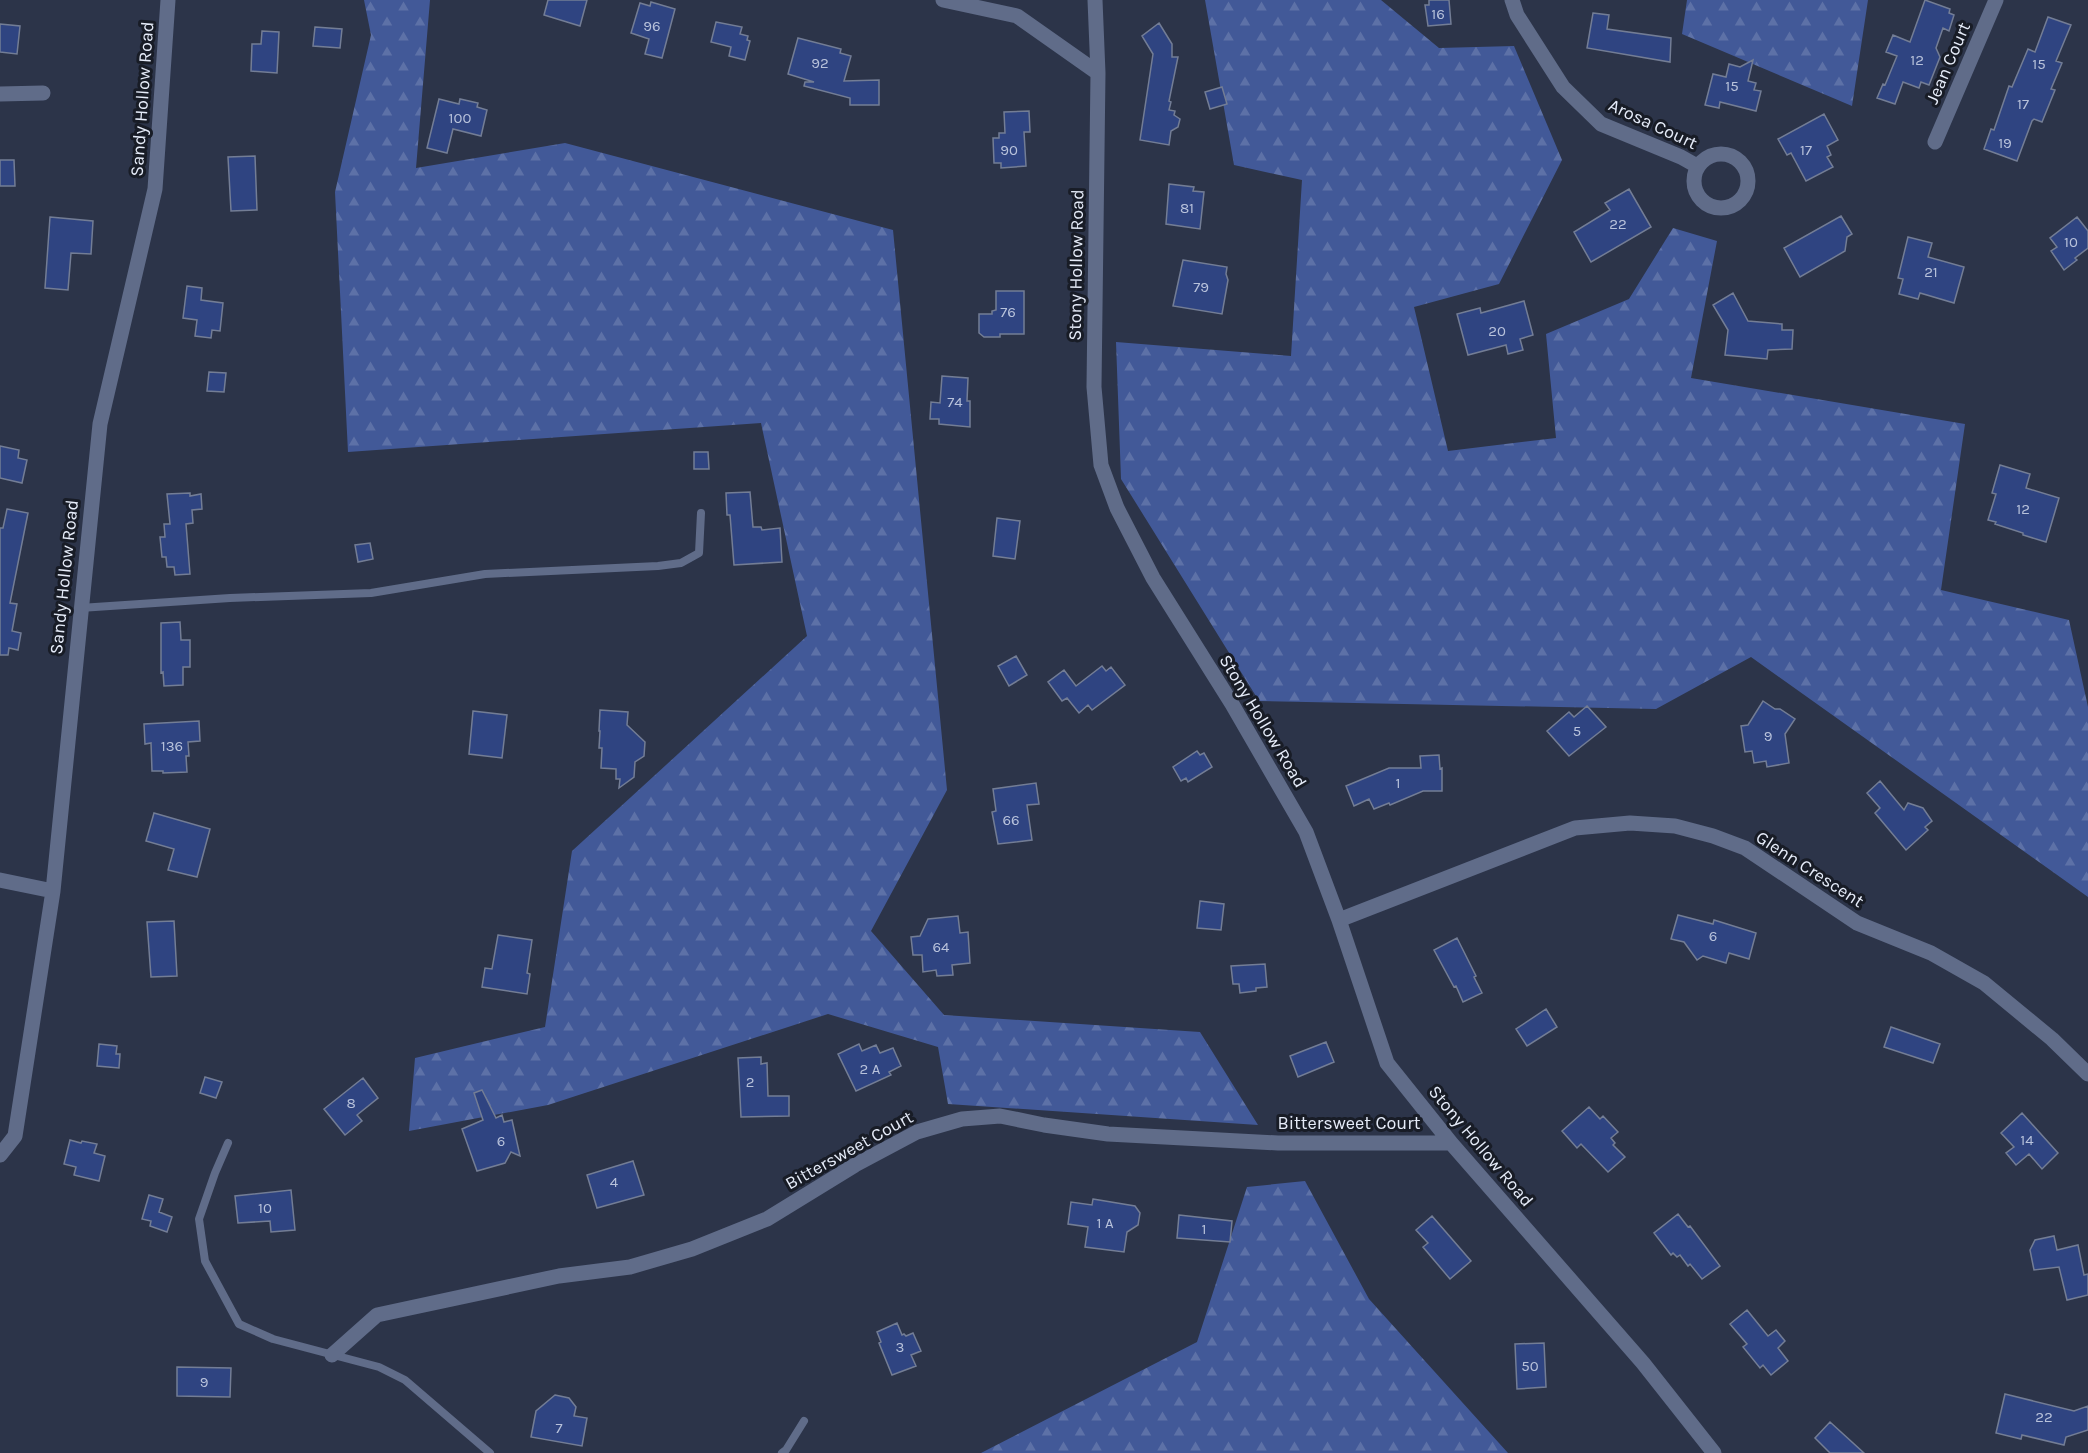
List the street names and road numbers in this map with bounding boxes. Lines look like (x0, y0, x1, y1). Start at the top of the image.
street label: Jean Court (1921, 19, 1975, 107)
street label: Sandy Hollow Road (126, 21, 158, 177)
street label: Arosa Court (1605, 94, 1701, 154)
street label: Stony Hollow Road (1064, 189, 1088, 341)
street label: Sandy Hollow Road (45, 499, 83, 655)
street label: Stony Hollow Road (1215, 650, 1311, 792)
street label: Glenn Crescent (1752, 826, 1868, 912)
street label: Stony Hollow Road (1424, 1081, 1538, 1211)
street label: Bittersweet Court (781, 1106, 917, 1194)
street label: Bittersweet Court (1278, 1112, 1421, 1134)

